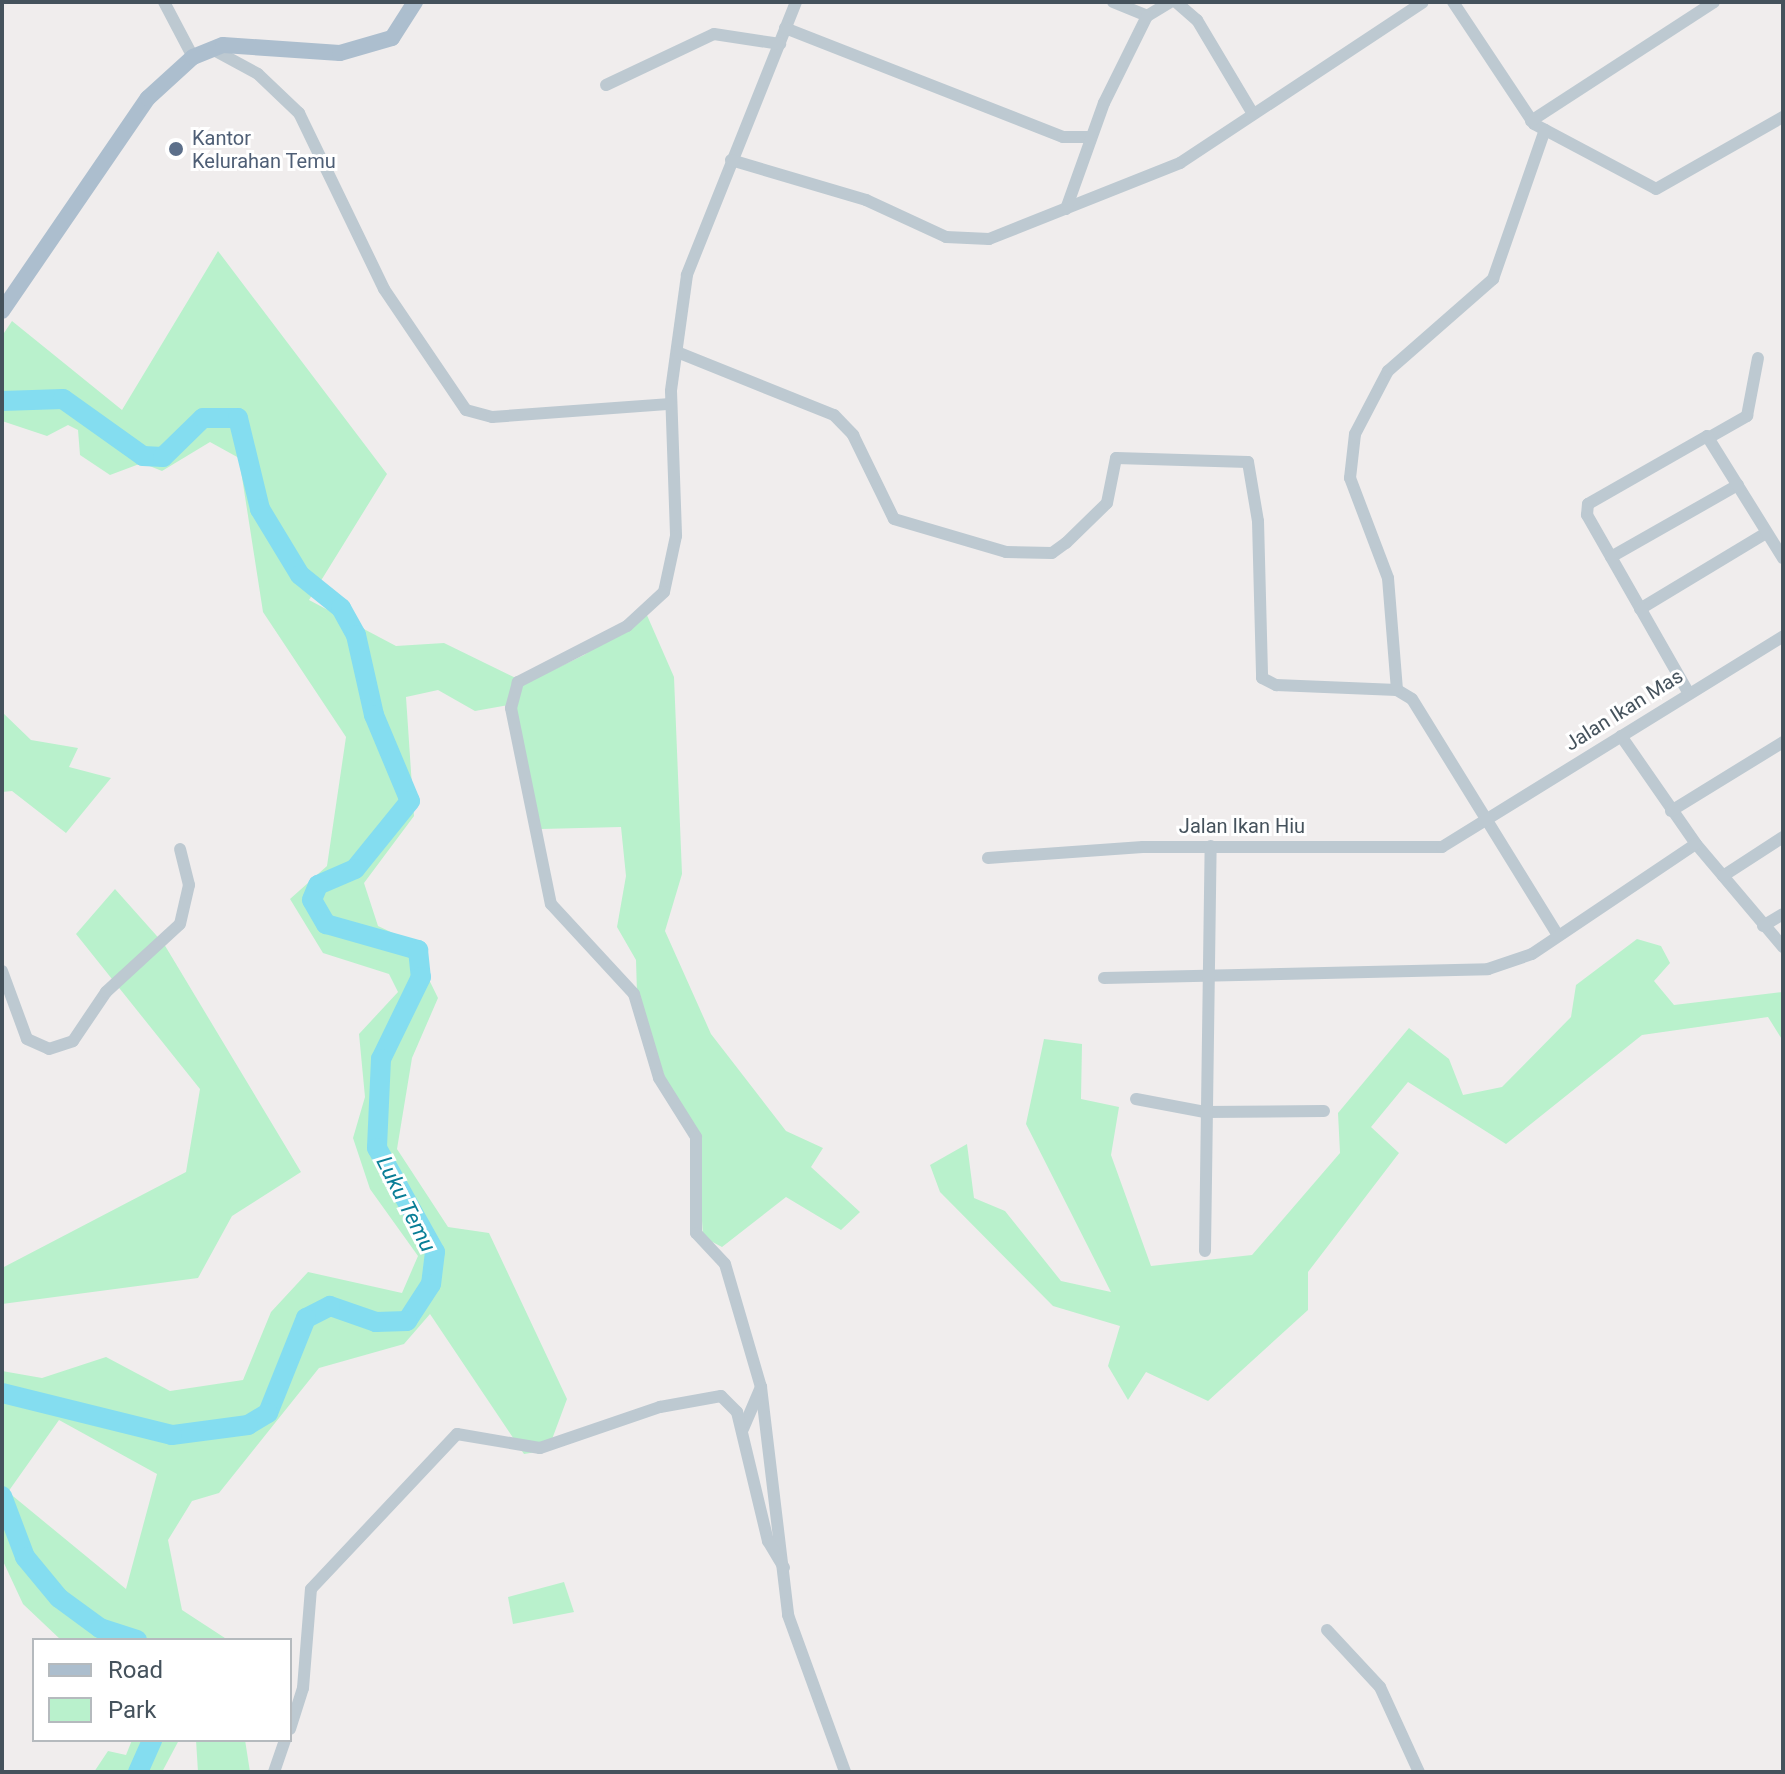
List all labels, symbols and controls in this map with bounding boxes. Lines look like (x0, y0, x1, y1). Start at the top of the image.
place label: Kantor Kelurahan Temu (192, 126, 336, 173)
marker: Kantor Kelurahan Temu (167, 140, 185, 158)
street label: Jalan Ikan Mas (1560, 664, 1688, 756)
street label: Jalan Ikan Hiu (1179, 814, 1305, 838)
water label: Luku Temu (371, 1152, 441, 1256)
legend (32, 1638, 292, 1742)
text: Road (108, 1656, 163, 1684)
text: Park (108, 1696, 156, 1724)

